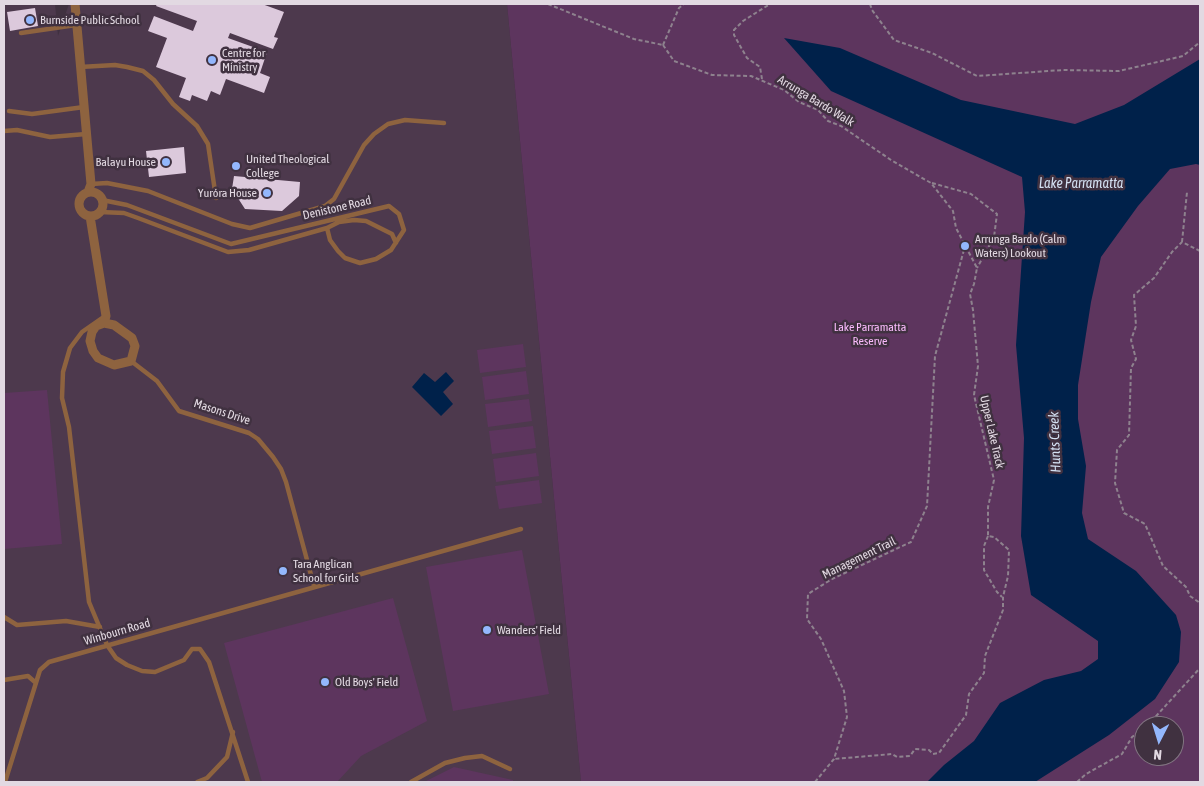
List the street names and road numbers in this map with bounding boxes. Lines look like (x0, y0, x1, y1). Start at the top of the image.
street label: Arrunga Bardo Walk (775, 72, 857, 130)
street label: Denistone Road (301, 193, 373, 223)
street label: Upper Lake Track (977, 394, 1007, 470)
street label: Masons Drive (192, 396, 252, 428)
street label: Management Trail (820, 534, 898, 582)
street label: Winbourn Road (82, 616, 152, 648)

